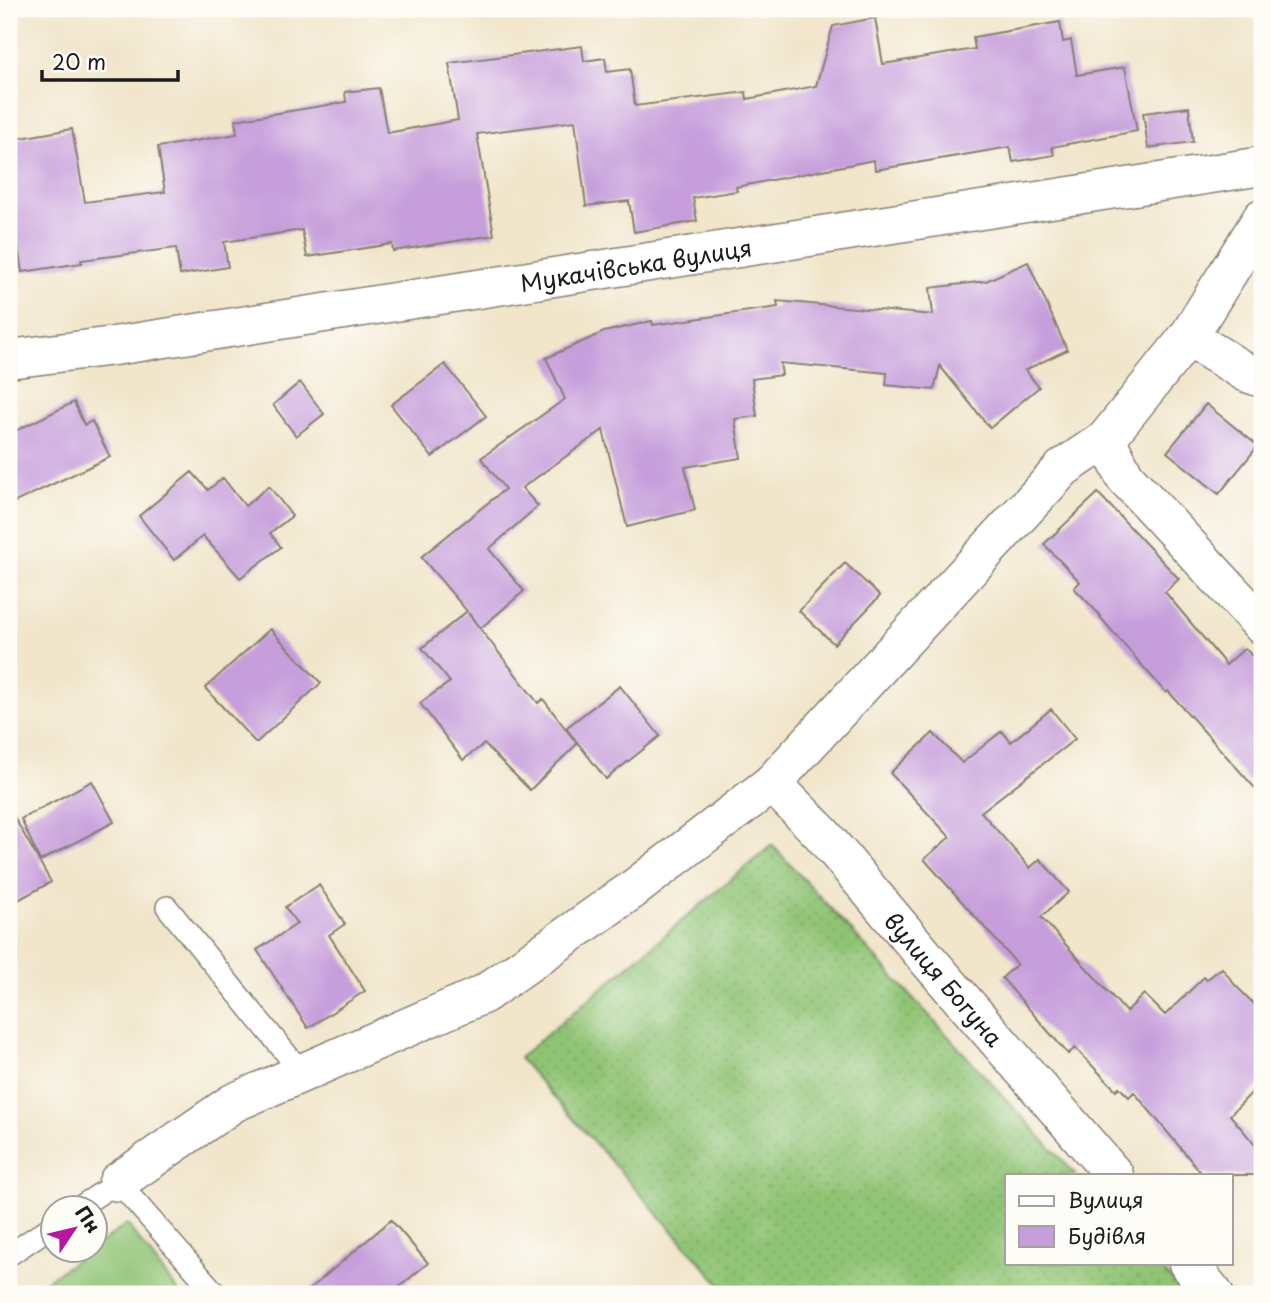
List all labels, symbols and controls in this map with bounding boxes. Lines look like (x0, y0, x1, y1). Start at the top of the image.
scale bar (42, 38, 178, 82)
text: 20 m (52, 45, 106, 77)
street label: Мукачівська вулиця (518, 229, 754, 300)
street label: вулиця Богуна (877, 904, 1013, 1054)
legend (1005, 1174, 1232, 1264)
text: Вулиця (1068, 1183, 1144, 1215)
north arrow (38, 1194, 108, 1264)
text: Пн (69, 1199, 108, 1238)
text: Будівля (1068, 1219, 1146, 1251)

